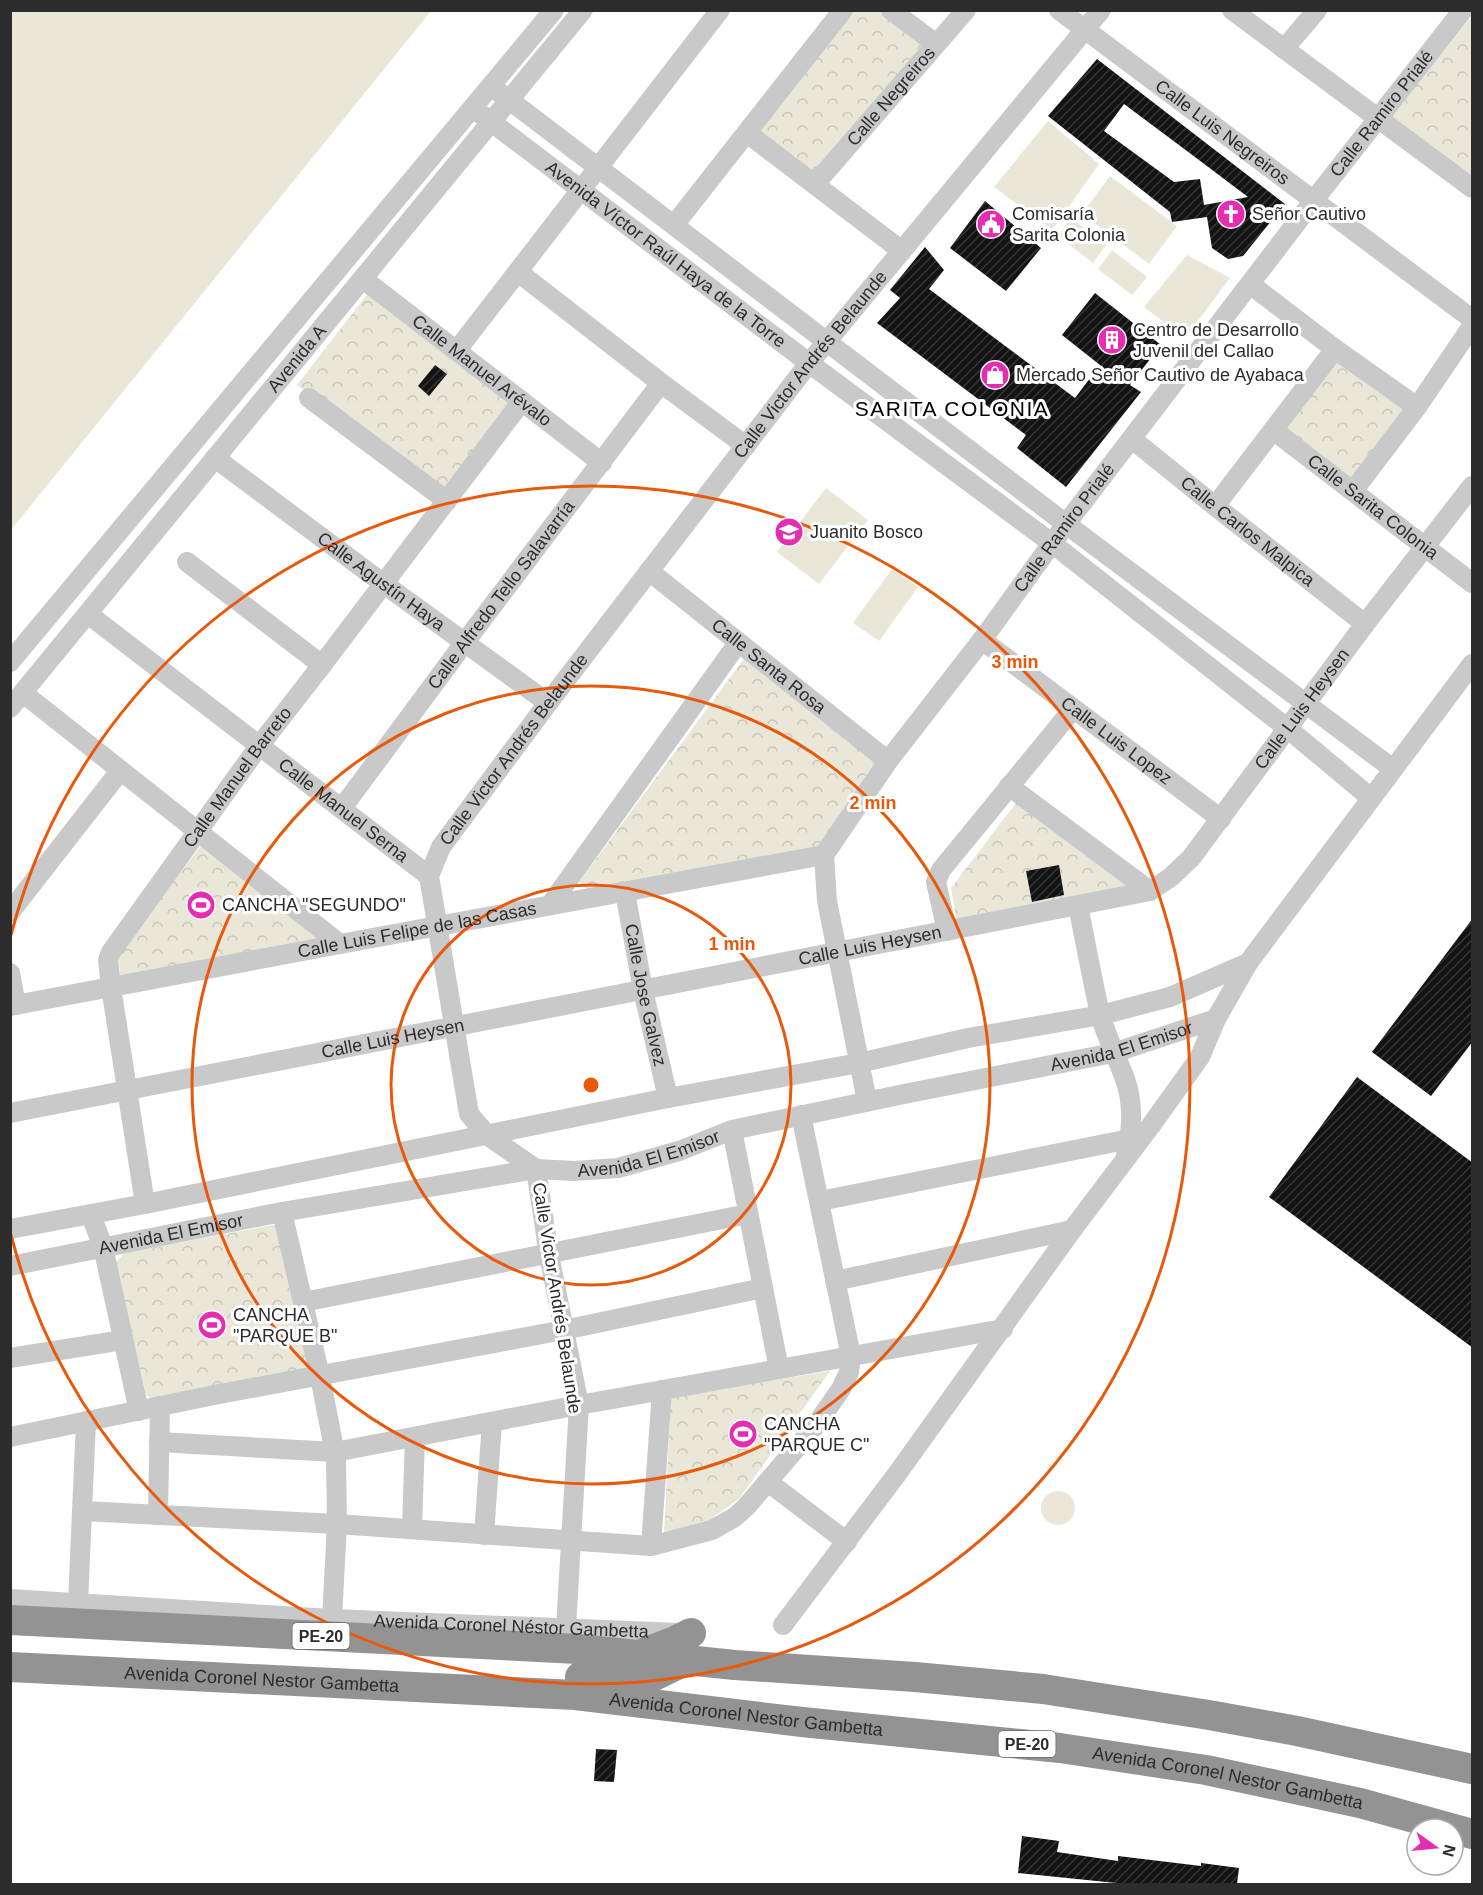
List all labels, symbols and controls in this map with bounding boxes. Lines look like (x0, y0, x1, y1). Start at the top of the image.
street label: Calle Negreiros (843, 43, 939, 150)
street label: Calle Ramiro Prialé (1326, 46, 1437, 181)
street label: Calle Luis Negreiros (1151, 76, 1293, 189)
street label: Avenida Víctor Raúl Haya de la Torre (542, 157, 790, 352)
church icon: Señor Cautivo (1215, 198, 1247, 230)
place label: Comisaría Sarita Colonia (1012, 204, 1126, 245)
place label: Señor Cautivo (1252, 204, 1366, 224)
public building icon: Comisaría Sarita Colonia (975, 208, 1007, 240)
street label: Calle Victor Andrés Belaunde (730, 267, 891, 462)
street label: Calle Manuel Arévalo (408, 311, 555, 430)
place label: Centro de Desarrollo Juvenil del Callao (1133, 320, 1299, 361)
street label: Avenida A (263, 321, 330, 396)
building icon: Centro de Desarrollo Juvenil del Callao (1096, 324, 1128, 356)
shop icon: Mercado Señor Cautivo de Ayabaca (979, 359, 1011, 391)
place label: Mercado Señor Cautivo de Ayabaca (1016, 365, 1305, 385)
district label: SARITA COLONIA (855, 397, 1049, 420)
street label: Calle Sarita Colonia (1304, 450, 1443, 564)
street label: Calle Ramiro Prialé (1010, 460, 1119, 596)
street label: Calle Carlos Malpica (1177, 472, 1319, 591)
street label: Calle Alfredo Tello Salavarría (424, 496, 579, 693)
school or university icon: Juanito Bosco (773, 516, 805, 548)
place label: Juanito Bosco (810, 522, 923, 542)
street label: Calle Agustín Haya (314, 528, 450, 635)
street label: Calle Santa Rosa (708, 615, 831, 718)
street label: Calle Luis Heysen (1251, 645, 1353, 773)
street label: Calle Victor Andrés Belaunde (436, 650, 592, 849)
text: 3 min (991, 652, 1039, 672)
street label: Calle Luis Lopez (1057, 693, 1176, 789)
street label: Calle Manuel Barreto (179, 703, 295, 851)
street label: Calle Manuel Serna (275, 754, 413, 867)
text: 2 min (849, 793, 897, 813)
sports icon: CANCHA "SEGUNDO" (185, 889, 217, 921)
place label: CANCHA "SEGUNDO" (222, 895, 406, 915)
street label: Calle Luis Felipe de las Casas (296, 898, 538, 962)
street label: Calle Jose Galvez (621, 922, 670, 1068)
street label: Calle Luis Heysen (797, 922, 943, 969)
text: 1 min (708, 934, 756, 954)
street label: Calle Luis Heysen (320, 1015, 466, 1062)
street label: Avenida El Emisor (1049, 1017, 1195, 1075)
centre of rings (581, 1075, 601, 1095)
street label: Avenida El Emisor (577, 1126, 723, 1181)
street label: Calle Victor Andrés Belaunde (529, 1181, 585, 1415)
street label: Avenida El Emisor (97, 1210, 245, 1258)
place label: CANCHA "PARQUE B" (233, 1305, 337, 1346)
sports icon: CANCHA "PARQUE B" (196, 1309, 228, 1341)
place label: CANCHA "PARQUE C" (764, 1414, 869, 1455)
sports icon: CANCHA "PARQUE C" (727, 1418, 759, 1450)
street label: Avenida Coronel Néstor Gambetta (373, 1611, 650, 1642)
road number: PE-20 (292, 1623, 350, 1649)
street label: Avenida Coronel Nestor Gambetta (124, 1663, 401, 1696)
street label: Avenida Coronel Nestor Gambetta (608, 1689, 885, 1740)
road number: PE-20 (998, 1731, 1056, 1757)
street label: Avenida Coronel Nestor Gambetta (1091, 1743, 1366, 1814)
north arrow (1405, 1817, 1465, 1877)
text: N (1439, 1843, 1459, 1859)

